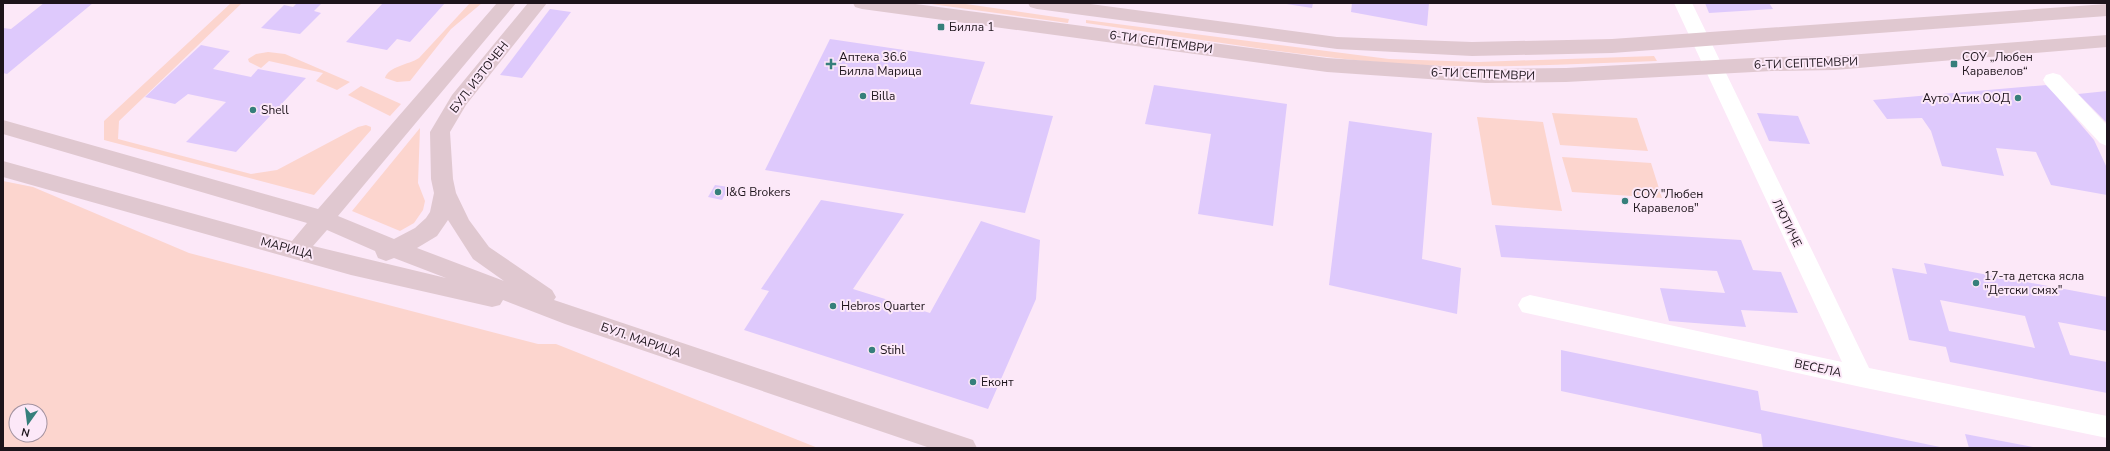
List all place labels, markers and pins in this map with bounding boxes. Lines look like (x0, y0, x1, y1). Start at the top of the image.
place label: Билла 1 (949, 19, 994, 35)
marker: Билла 1 (936, 22, 946, 32)
place label: Аптека 36.6 Билла Марица (839, 49, 922, 79)
place label: СОУ „Любен Каравелов“ (1962, 49, 2033, 79)
marker: Аптека 36.6 Билла Марица (826, 59, 836, 69)
marker: СОУ „Любен Каравелов“ (1949, 59, 1959, 69)
place label: Billa (871, 88, 895, 104)
place label: Ауто Атик ООД (1922, 90, 2011, 106)
marker: Billa (858, 91, 868, 101)
marker: Ауто Атик ООД (2013, 93, 2023, 103)
place label: Shell (261, 102, 289, 118)
marker: Shell (248, 105, 258, 115)
place label: I&G Brokers (726, 184, 791, 200)
place label: СОУ "Любен Каравелов" (1633, 186, 1703, 216)
marker: I&G Brokers (713, 187, 723, 197)
marker: СОУ "Любен Каравелов" (1620, 196, 1630, 206)
place label: 17-та детска ясла "Детски смях" (1984, 268, 2084, 298)
marker: 17-та детска ясла "Детски смях" (1971, 278, 1981, 288)
place label: Hebros Quarter (841, 298, 926, 314)
marker: Hebros Quarter (828, 301, 838, 311)
place label: Stihl (880, 342, 905, 358)
marker: Stihl (867, 345, 877, 355)
place label: Еконт (981, 374, 1014, 390)
marker: Еконт (968, 377, 978, 387)

